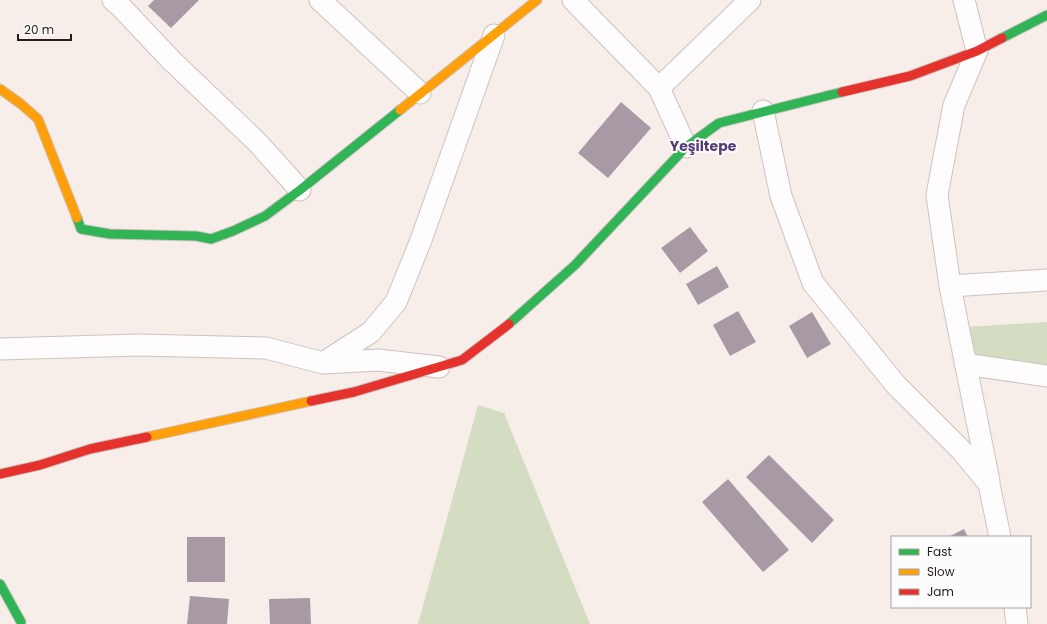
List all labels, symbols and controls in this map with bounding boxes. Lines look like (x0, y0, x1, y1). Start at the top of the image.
scale bar (18, 16, 71, 42)
text: 20 m (24, 21, 54, 38)
district label: Yeşiltepe (670, 136, 737, 156)
legend (891, 536, 1031, 608)
text: Fast (927, 543, 952, 560)
text: Slow (927, 563, 955, 580)
text: Jam (927, 583, 954, 600)

